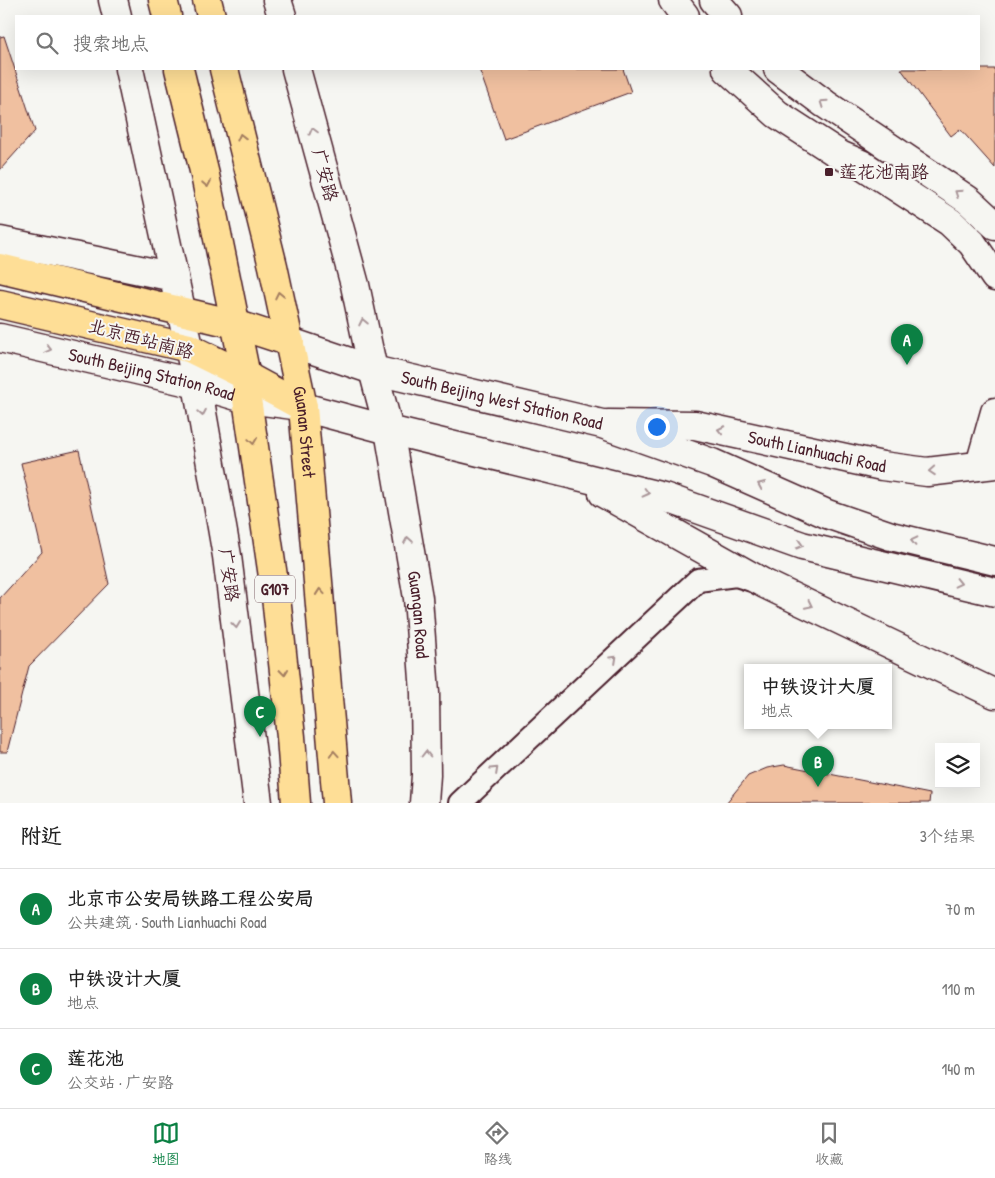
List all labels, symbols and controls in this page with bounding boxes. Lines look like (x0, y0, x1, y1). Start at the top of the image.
search box (15, 15, 980, 70)
icon: search (33, 29, 61, 57)
text: 搜索地点 (73, 30, 149, 56)
one-way arrow (819, 100, 829, 109)
one-way arrow (309, 127, 319, 135)
one-way arrow (236, 132, 247, 141)
street label: 广安路 (306, 146, 345, 204)
place label: 莲花池南路 (839, 159, 929, 184)
marker: 莲花池南路 (823, 166, 835, 178)
one-way arrow (201, 180, 211, 189)
one-way arrow (955, 190, 964, 199)
one-way arrow (274, 290, 285, 299)
street label: 北京西站南路 (86, 312, 197, 365)
one-way arrow (358, 317, 369, 326)
pin: A (891, 324, 923, 365)
street label: South Beijing Station Road (66, 341, 238, 407)
one-way arrow (43, 343, 52, 354)
street label: South Beijing West Station Road (399, 364, 605, 436)
street label: Guanan Street (287, 383, 322, 480)
one-way arrow (196, 409, 206, 417)
your location (644, 414, 670, 440)
street label: South Lianhuachi Road (746, 424, 888, 478)
one-way arrow (716, 426, 725, 436)
one-way arrow (248, 437, 258, 446)
one-way arrow (927, 465, 935, 476)
one-way arrow (758, 480, 766, 490)
one-way arrow (641, 487, 649, 497)
one-way arrow (404, 536, 414, 545)
one-way arrow (909, 536, 918, 547)
one-way arrow (795, 539, 803, 549)
street label: 广安路 (213, 546, 246, 603)
street label: Guangan Road (402, 569, 435, 659)
road number: G107 (255, 576, 295, 602)
one-way arrow (953, 577, 962, 588)
one-way arrow (315, 588, 326, 596)
one-way arrow (804, 599, 813, 609)
one-way arrow (230, 622, 241, 630)
one-way arrow (608, 656, 617, 665)
popup (744, 664, 892, 729)
one-way arrow (278, 668, 289, 676)
text: 中铁设计大厦 (761, 673, 875, 699)
pin: C (244, 696, 276, 737)
text: 地点 (761, 699, 793, 721)
map controls (935, 743, 980, 788)
button: layers (935, 743, 980, 788)
pin: B (802, 746, 834, 787)
one-way arrow (329, 750, 340, 758)
one-way arrow (421, 750, 431, 758)
one-way arrow (490, 767, 499, 776)
text: 附近 (20, 821, 62, 850)
text: 3个结果 (920, 825, 975, 847)
text: 北京市公安局铁路工程公安局 (67, 885, 314, 911)
text: A (32, 898, 40, 920)
text: 70 m (945, 898, 975, 920)
text: 公共建筑 · South Lianhuachi Road (67, 911, 267, 933)
text: 中铁设计大厦 (67, 965, 181, 991)
text: B (32, 978, 40, 1000)
text: 110 m (942, 978, 975, 1000)
text: 地点 (67, 991, 99, 1013)
text: 莲花池 (67, 1045, 124, 1071)
text: C (32, 1058, 40, 1080)
text: 140 m (941, 1058, 975, 1080)
text: 公交站 · 广安路 (67, 1071, 174, 1093)
tab: 地图 (152, 1119, 180, 1168)
tab: 路线 (483, 1119, 511, 1168)
tab: 收藏 (815, 1119, 843, 1168)

